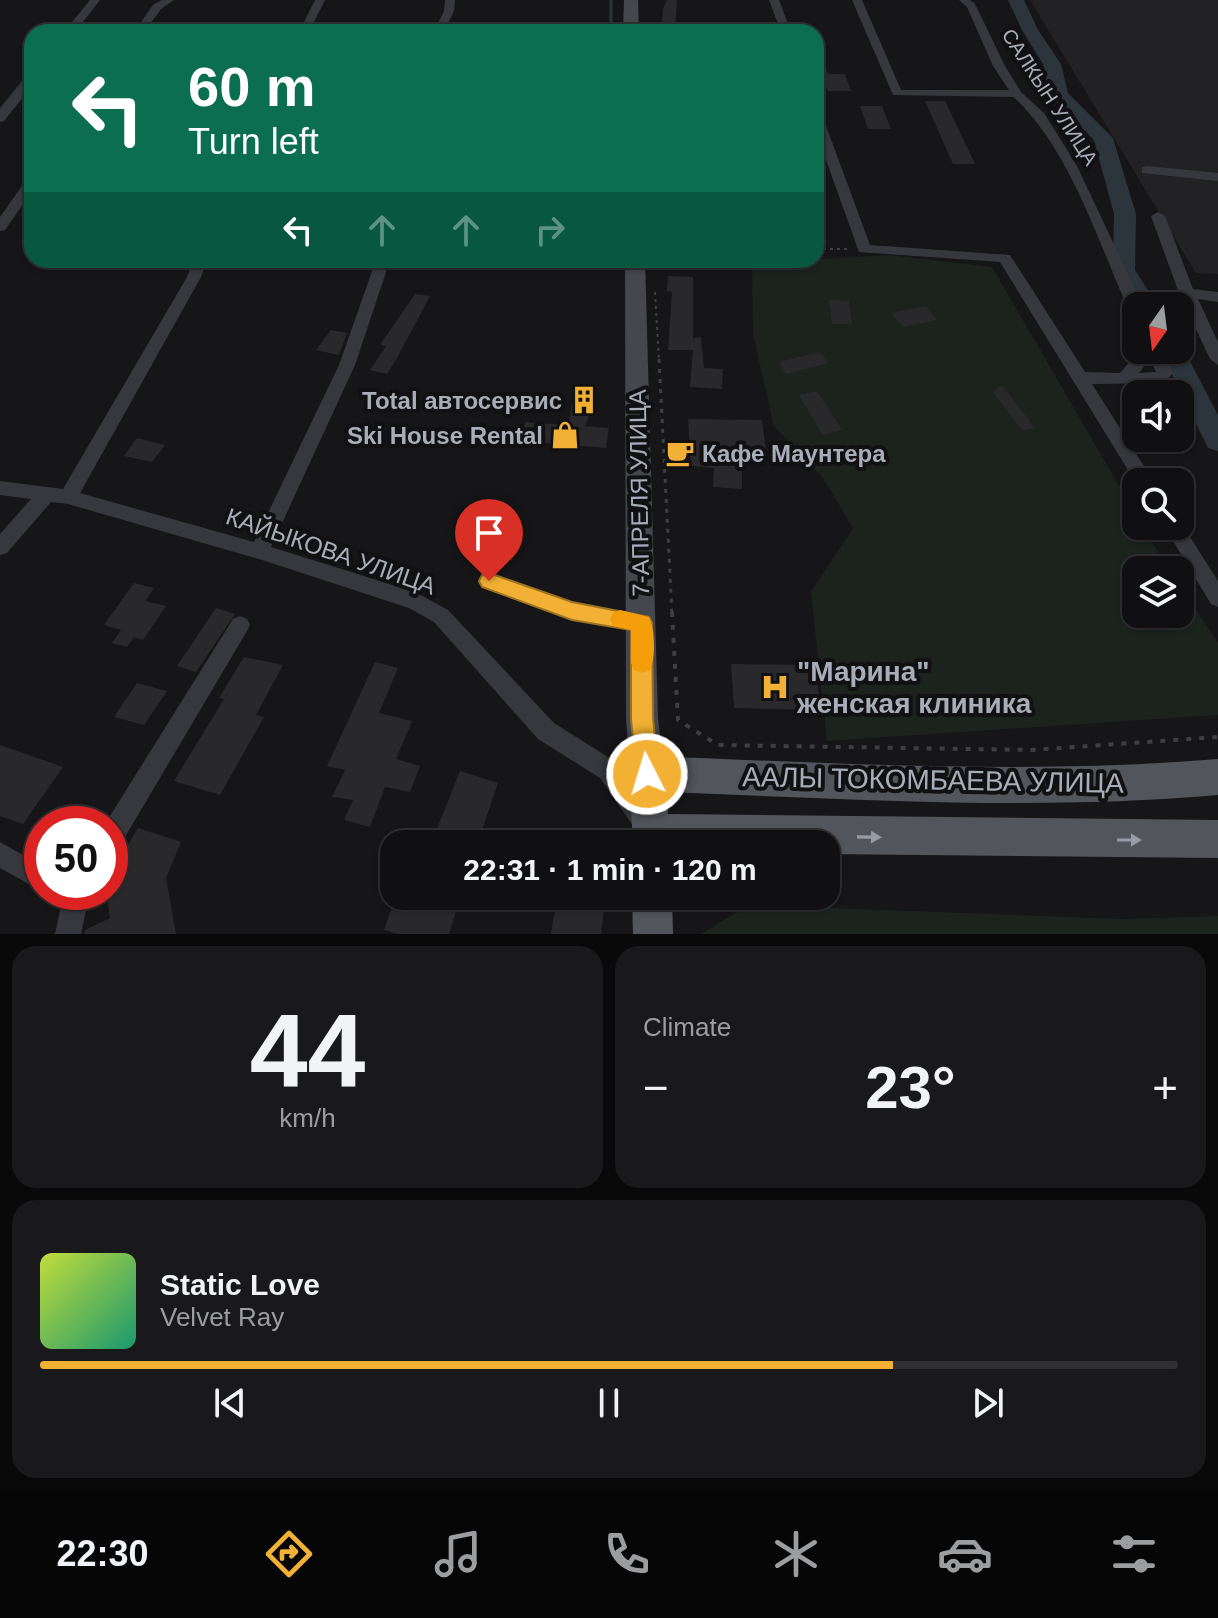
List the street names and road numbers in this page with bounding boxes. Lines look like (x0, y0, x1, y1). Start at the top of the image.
street label: САЛКЫН УЛИЦА (998, 25, 1103, 170)
street label: 7-АПРЕЛЯ УЛИЦА (624, 389, 654, 597)
street label: КАЙЫКОВА УЛИЦА (223, 502, 439, 600)
street label: ААЛЫ ТОКОМБАЕВА УЛИЦА (742, 761, 1124, 799)

